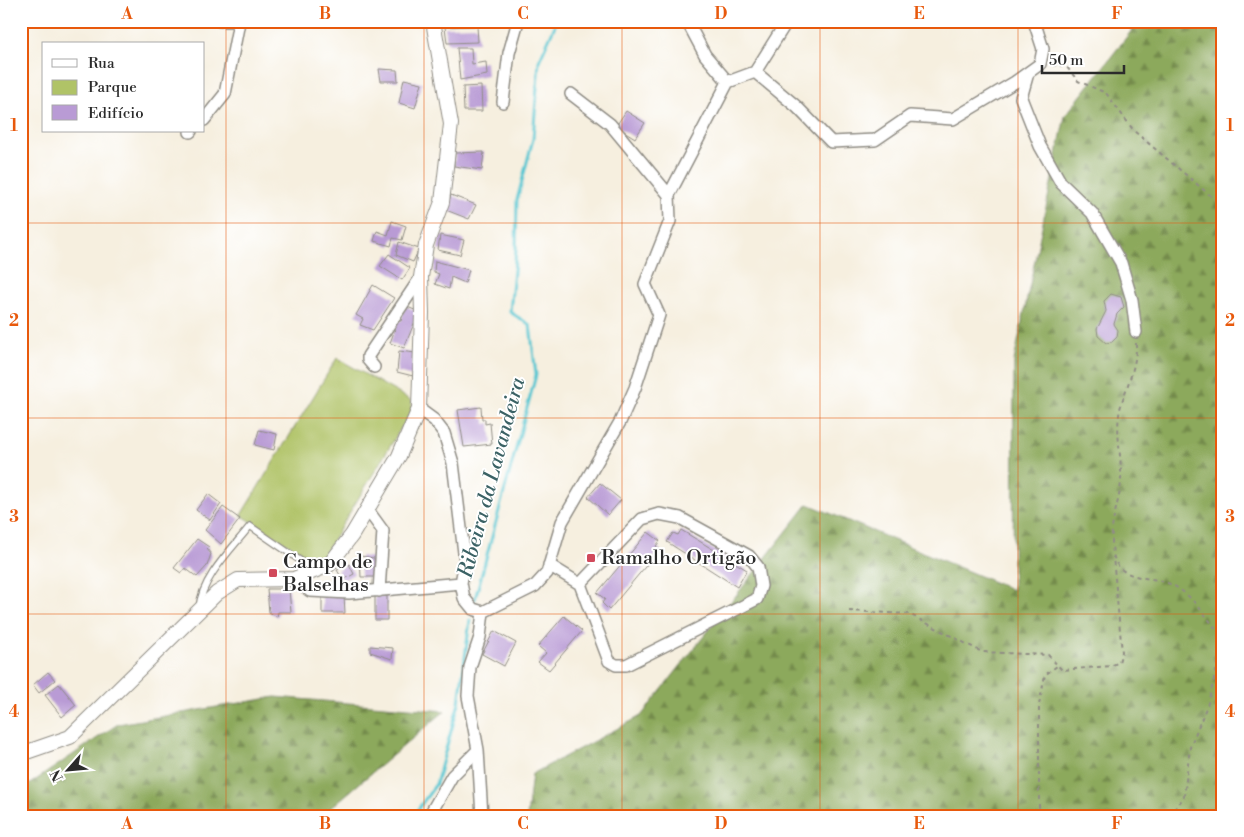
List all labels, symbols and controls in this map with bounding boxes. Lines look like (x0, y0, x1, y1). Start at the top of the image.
text: A (120, 4, 133, 24)
text: B (319, 4, 331, 24)
text: C (517, 4, 529, 24)
text: D (715, 4, 728, 24)
text: E (913, 4, 925, 24)
text: F (1111, 4, 1123, 24)
legend (42, 42, 205, 132)
scale bar (1042, 42, 1124, 74)
text: 50 m (1049, 51, 1083, 70)
text: Rua (88, 54, 115, 73)
text: Parque (88, 78, 137, 97)
text: Edifício (88, 104, 144, 123)
text: 1 (10, 116, 18, 136)
text: 1 (1226, 116, 1234, 136)
text: 2 (9, 311, 19, 331)
text: 2 (1225, 311, 1235, 331)
water label: Ribeira da Lavandeira (452, 374, 531, 582)
text: 3 (9, 507, 19, 527)
text: 3 (1225, 507, 1235, 527)
place label: Ramalho Ortigão (601, 546, 757, 571)
place label: Campo de Balselhas (282, 550, 373, 598)
marker: Ramalho Ortigão (585, 552, 597, 564)
marker: Campo de Balselhas (267, 567, 279, 579)
text: 4 (9, 702, 20, 722)
text: 4 (1225, 702, 1236, 722)
north arrow (42, 744, 92, 794)
text: N (47, 766, 68, 784)
text: A (120, 814, 133, 834)
text: B (319, 814, 331, 834)
text: C (517, 814, 529, 834)
text: D (715, 814, 728, 834)
text: E (913, 814, 925, 834)
text: F (1111, 814, 1123, 834)

